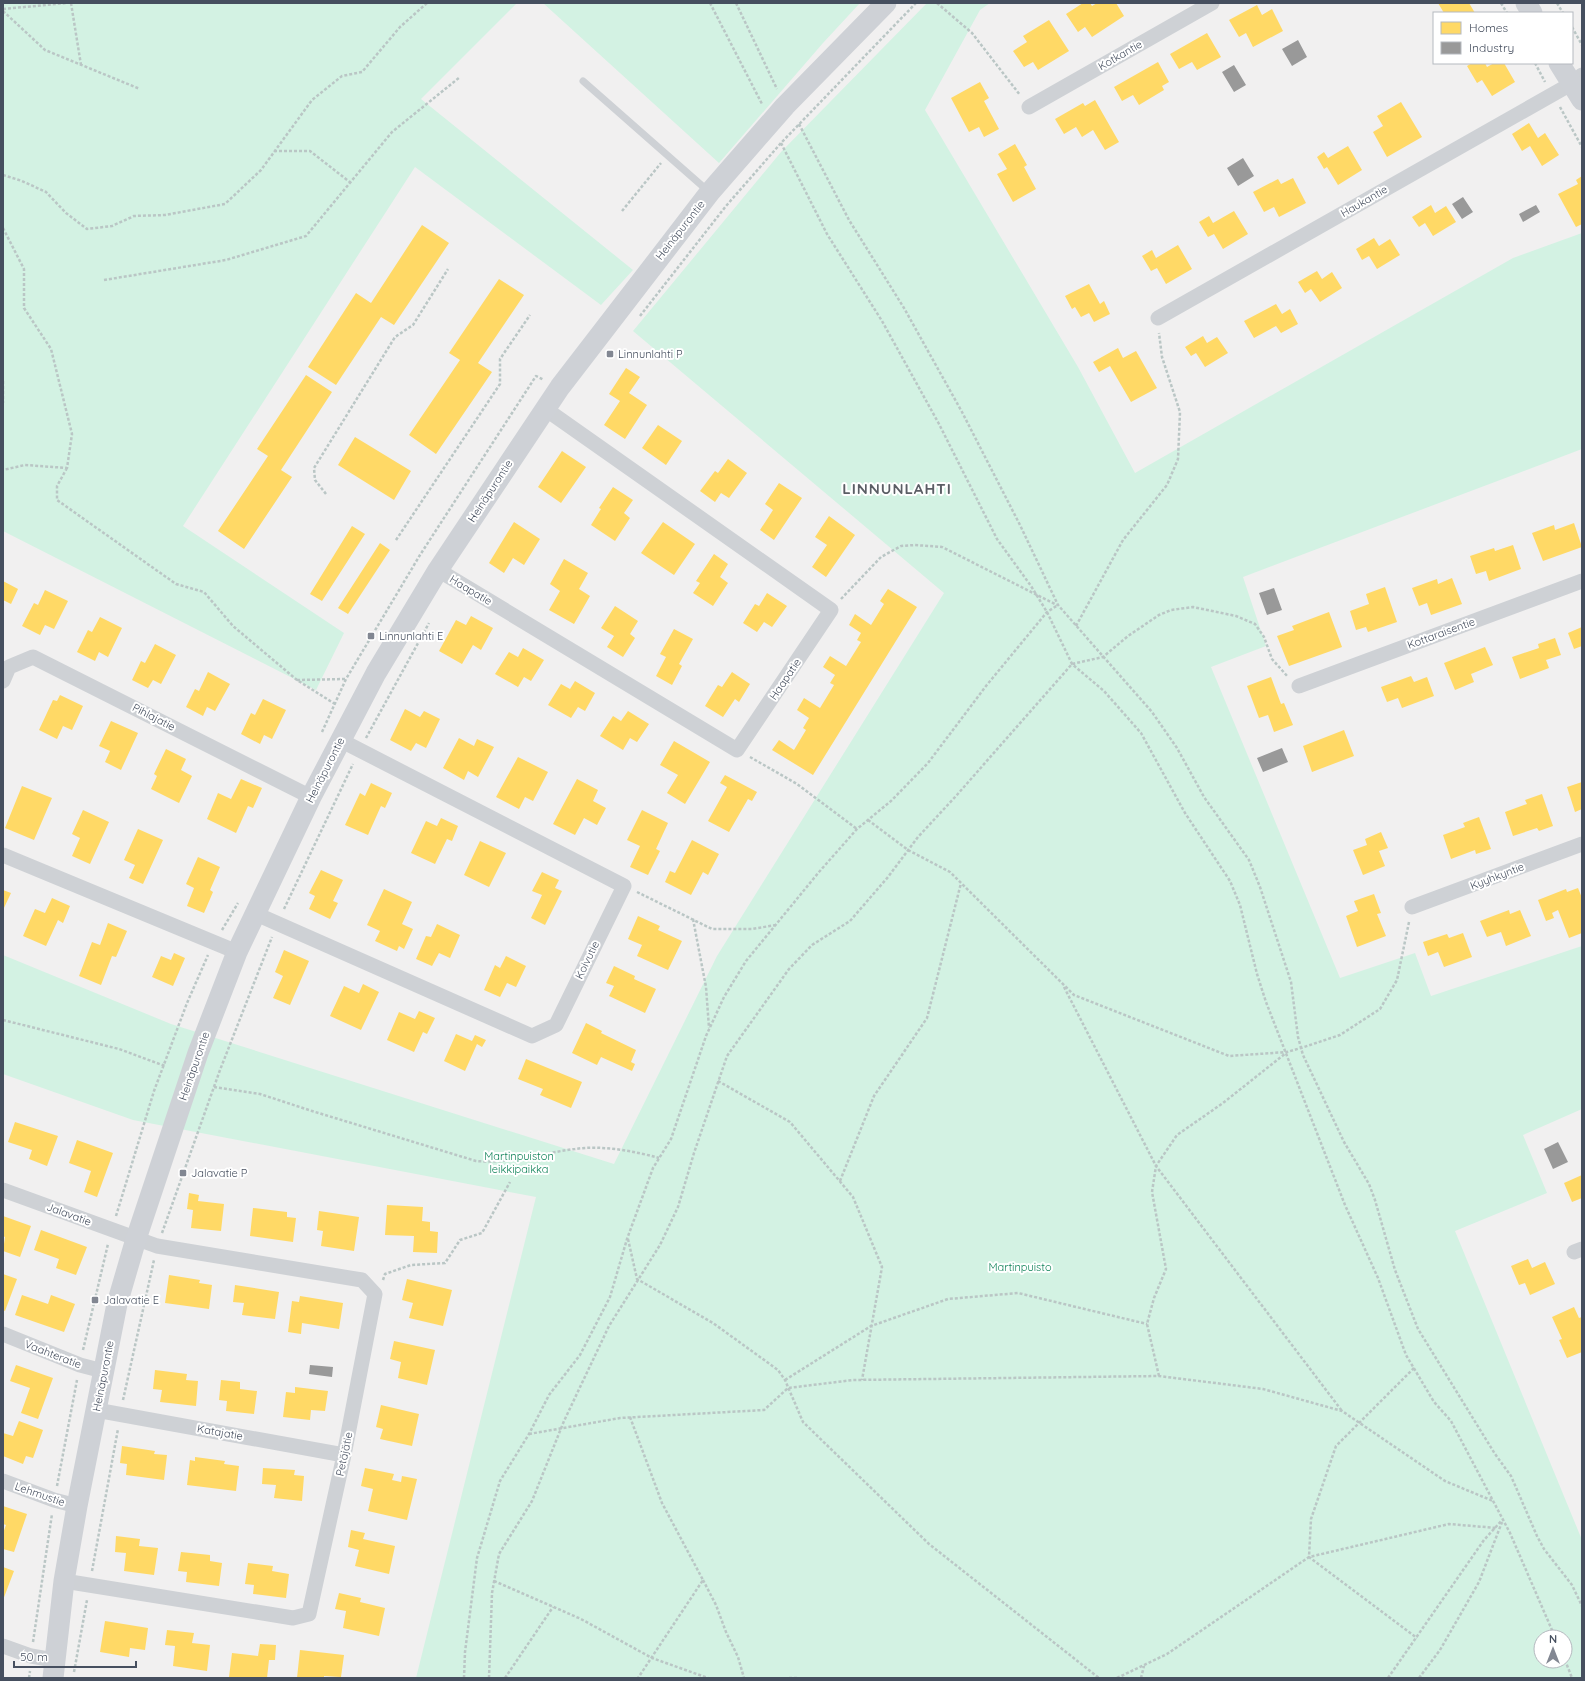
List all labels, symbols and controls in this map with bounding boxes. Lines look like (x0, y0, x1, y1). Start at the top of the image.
legend (1433, 12, 1573, 64)
text: Homes (1469, 20, 1509, 35)
street label: Kotkantie (1095, 37, 1145, 73)
text: Industry (1469, 40, 1514, 55)
street label: Haukantie (1338, 182, 1390, 220)
street label: Heinäpurontie (652, 197, 708, 263)
place label: Linnunlahti P (618, 347, 683, 361)
marker: Linnunlahti P (605, 349, 615, 359)
street label: Heinäpurontie (465, 457, 515, 525)
district label: LINNUNLAHTI (842, 479, 952, 498)
street label: Haapatie (447, 572, 495, 608)
street label: Kottaraisentie (1405, 614, 1477, 652)
place label: Linnunlahti E (379, 629, 443, 643)
marker: Linnunlahti E (366, 631, 376, 641)
street label: Haapatie (766, 656, 804, 702)
street label: Pihlajatie (130, 700, 178, 734)
street label: Heinäpurontie (302, 735, 348, 805)
street label: Kyyhkyntie (1468, 859, 1526, 893)
street label: Koivutie (572, 939, 602, 981)
street label: Heinäpurontie (176, 1030, 212, 1102)
park label: Martinpuiston leikkipaikka (484, 1149, 554, 1176)
place label: Jalavatie P (191, 1166, 248, 1180)
marker: Jalavatie P (178, 1168, 188, 1178)
street label: Jalavatie (45, 1199, 93, 1229)
park label: Martinpuisto (988, 1260, 1052, 1274)
place label: Jalavatie E (103, 1293, 159, 1307)
marker: Jalavatie E (90, 1295, 100, 1305)
street label: Vaahteratie (23, 1337, 83, 1371)
street label: Heinäpurontie (89, 1339, 117, 1413)
street label: Katajatie (196, 1421, 244, 1443)
street label: Petäjätie (332, 1431, 356, 1477)
street label: Lehmustie (13, 1479, 67, 1509)
north arrow (1533, 1629, 1573, 1669)
text: N (1549, 1632, 1557, 1646)
scale bar (14, 1643, 136, 1669)
text: 50 m (20, 1649, 48, 1664)

